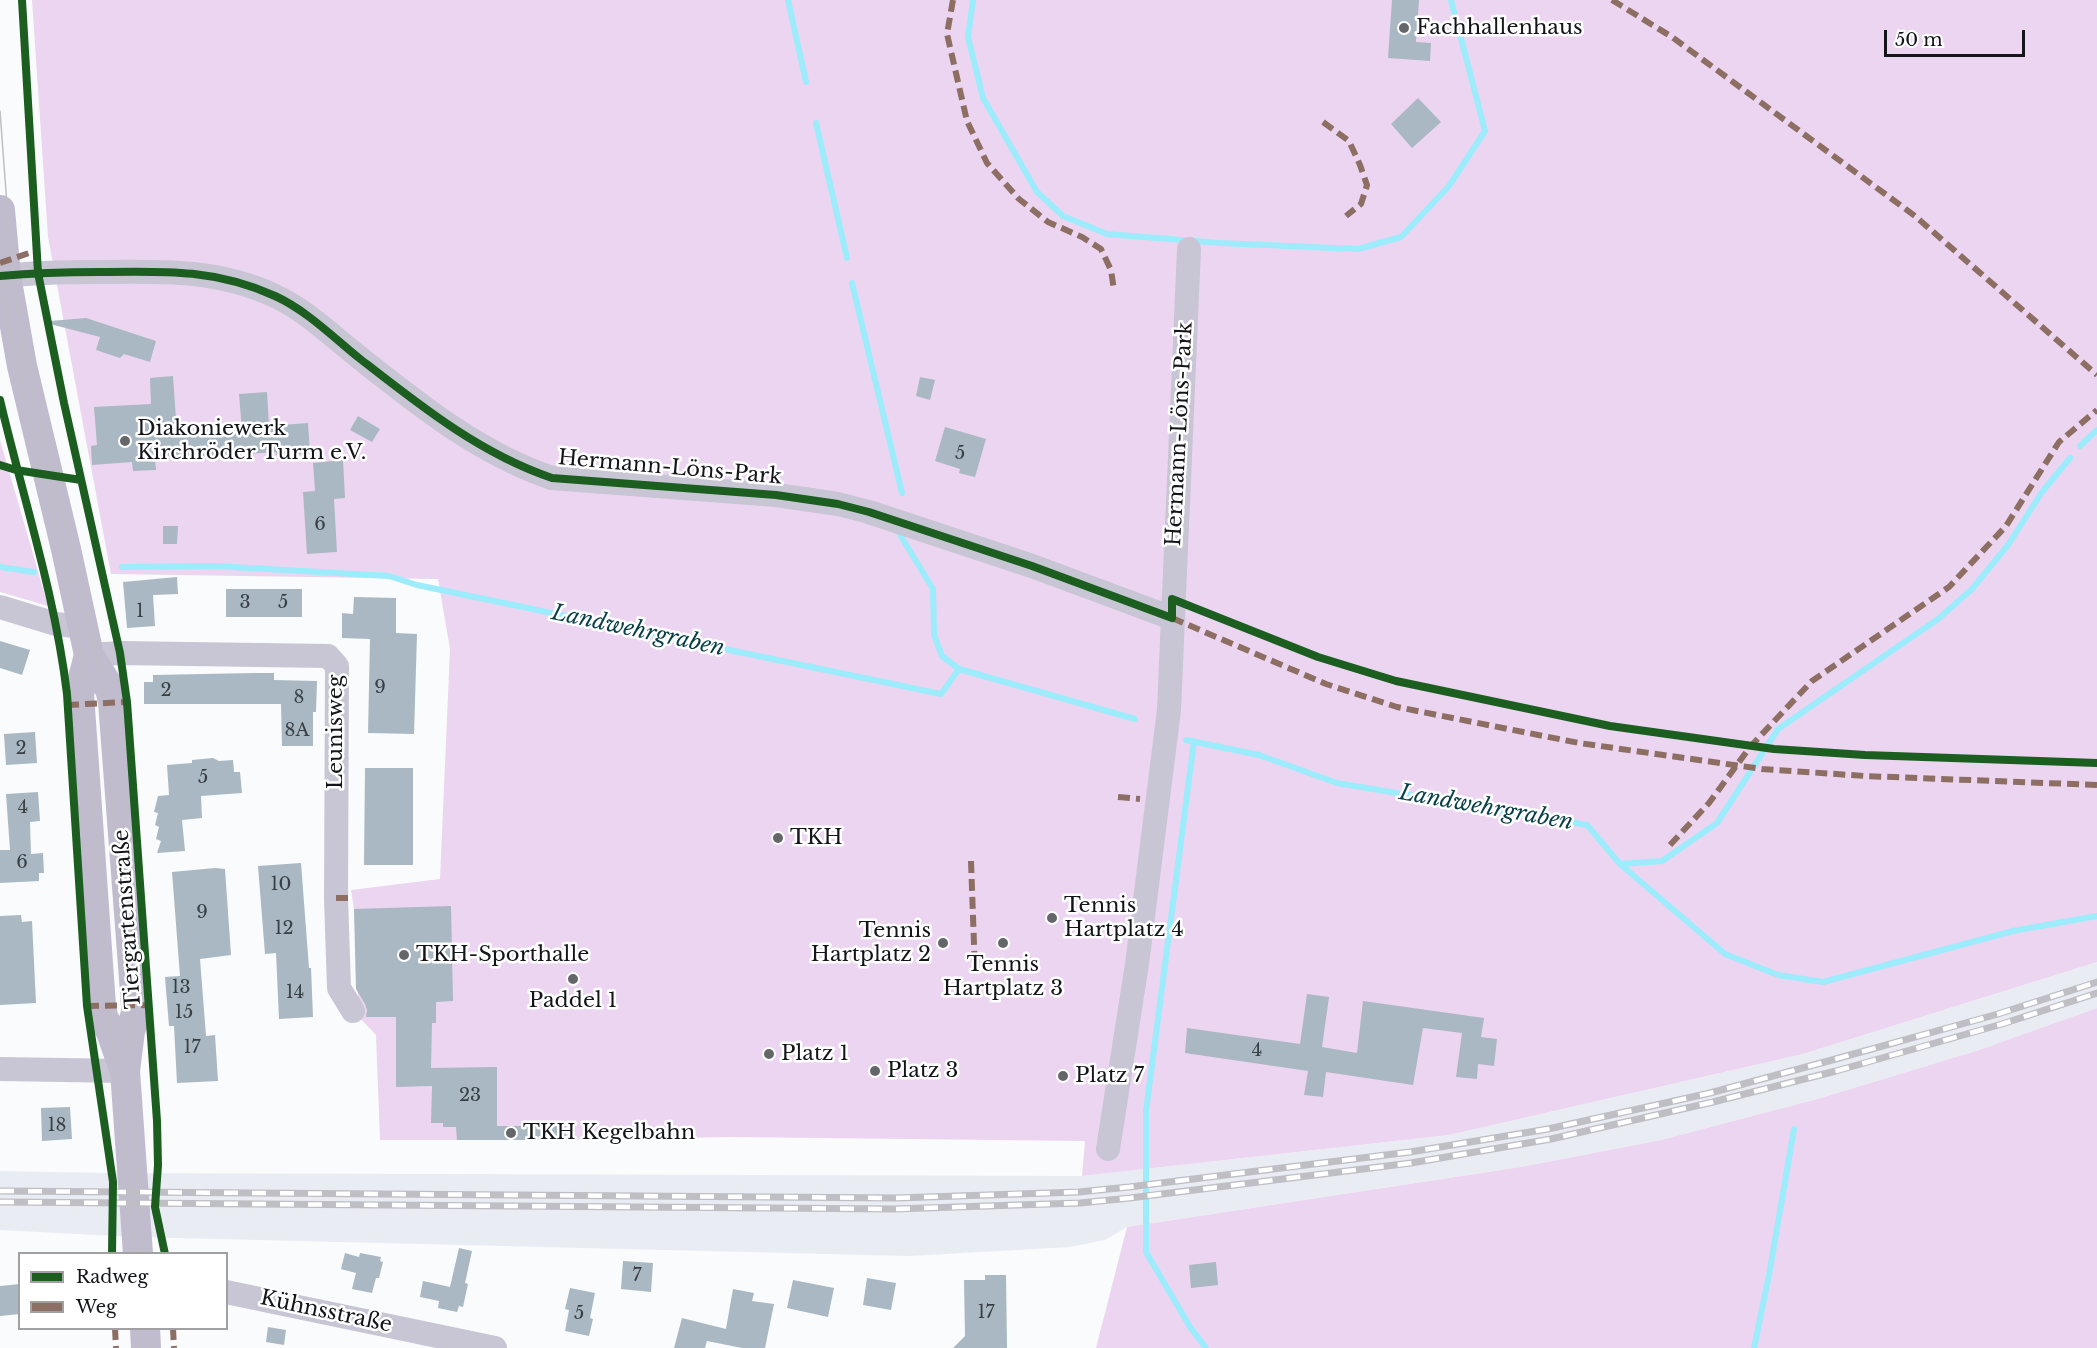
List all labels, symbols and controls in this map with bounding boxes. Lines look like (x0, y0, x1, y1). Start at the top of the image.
place label: Fachhallenhaus (1416, 15, 1583, 41)
scale bar (1887, 18, 2028, 56)
marker: Fachhallenhaus (1397, 21, 1411, 35)
text: 50 m (1895, 29, 1943, 51)
street label: Hermann-Löns-Park (1162, 321, 1198, 547)
place label: Diakoniewerk Kirchröder Turm e.V. (137, 416, 366, 466)
marker: Diakoniewerk Kirchröder Turm e.V. (118, 434, 132, 448)
house number: 5 (955, 443, 965, 465)
street label: Hermann-Löns-Park (557, 446, 783, 490)
house number: 6 (314, 514, 326, 536)
house number: 3 (239, 592, 251, 614)
house number: 5 (278, 592, 288, 614)
water label: Landwehrgraben (549, 600, 727, 662)
house number: 1 (136, 601, 144, 623)
street label: Leunisweg (323, 675, 349, 789)
house number: 9 (374, 677, 386, 699)
house number: 2 (160, 680, 172, 702)
house number: 8 (294, 687, 304, 709)
house number: 8A (285, 720, 309, 742)
house number: 2 (15, 738, 27, 760)
house number: 5 (198, 767, 208, 789)
water label: Landwehrgraben (1397, 780, 1575, 836)
house number: 4 (18, 797, 28, 819)
place label: TKH (790, 825, 843, 851)
street label: Tiergartenstraße (109, 829, 147, 1009)
marker: TKH (771, 831, 785, 845)
house number: 6 (16, 852, 28, 874)
house number: 10 (271, 874, 291, 896)
place label: Tennis Hartplatz 4 (1064, 893, 1184, 943)
house number: 9 (196, 902, 208, 924)
marker: Tennis Hartplatz 4 (1045, 911, 1059, 925)
house number: 12 (274, 918, 294, 940)
place label: Tennis Hartplatz 2 (811, 918, 931, 968)
marker: Tennis Hartplatz 2 (936, 936, 950, 950)
marker: Tennis Hartplatz 3 (996, 936, 1010, 950)
place label: TKH-Sporthalle (416, 942, 589, 968)
marker: TKH-Sporthalle (397, 948, 411, 962)
place label: Tennis Hartplatz 3 (943, 952, 1063, 1002)
marker: Paddel 1 (566, 972, 580, 986)
house number: 13 (171, 977, 191, 999)
house number: 14 (286, 982, 304, 1004)
place label: Paddel 1 (529, 988, 617, 1014)
house number: 15 (175, 1002, 193, 1024)
house number: 17 (183, 1037, 201, 1059)
house number: 4 (1252, 1040, 1262, 1062)
place label: Platz 1 (781, 1041, 849, 1067)
marker: Platz 1 (762, 1047, 776, 1061)
place label: Platz 3 (887, 1058, 958, 1084)
place label: Platz 7 (1075, 1063, 1144, 1089)
marker: Platz 3 (868, 1064, 882, 1078)
marker: Platz 7 (1056, 1069, 1070, 1083)
house number: 23 (459, 1085, 481, 1107)
house number: 18 (48, 1115, 66, 1137)
place label: TKH Kegelbahn (523, 1120, 695, 1146)
marker: TKH Kegelbahn (504, 1126, 518, 1140)
legend (18, 1252, 228, 1330)
house number: 7 (632, 1265, 642, 1287)
text: Radweg (76, 1266, 148, 1288)
street label: Kühnsstraße (258, 1286, 394, 1338)
text: Weg (76, 1296, 117, 1318)
house number: 17 (977, 1302, 995, 1324)
house number: 5 (574, 1303, 584, 1325)

